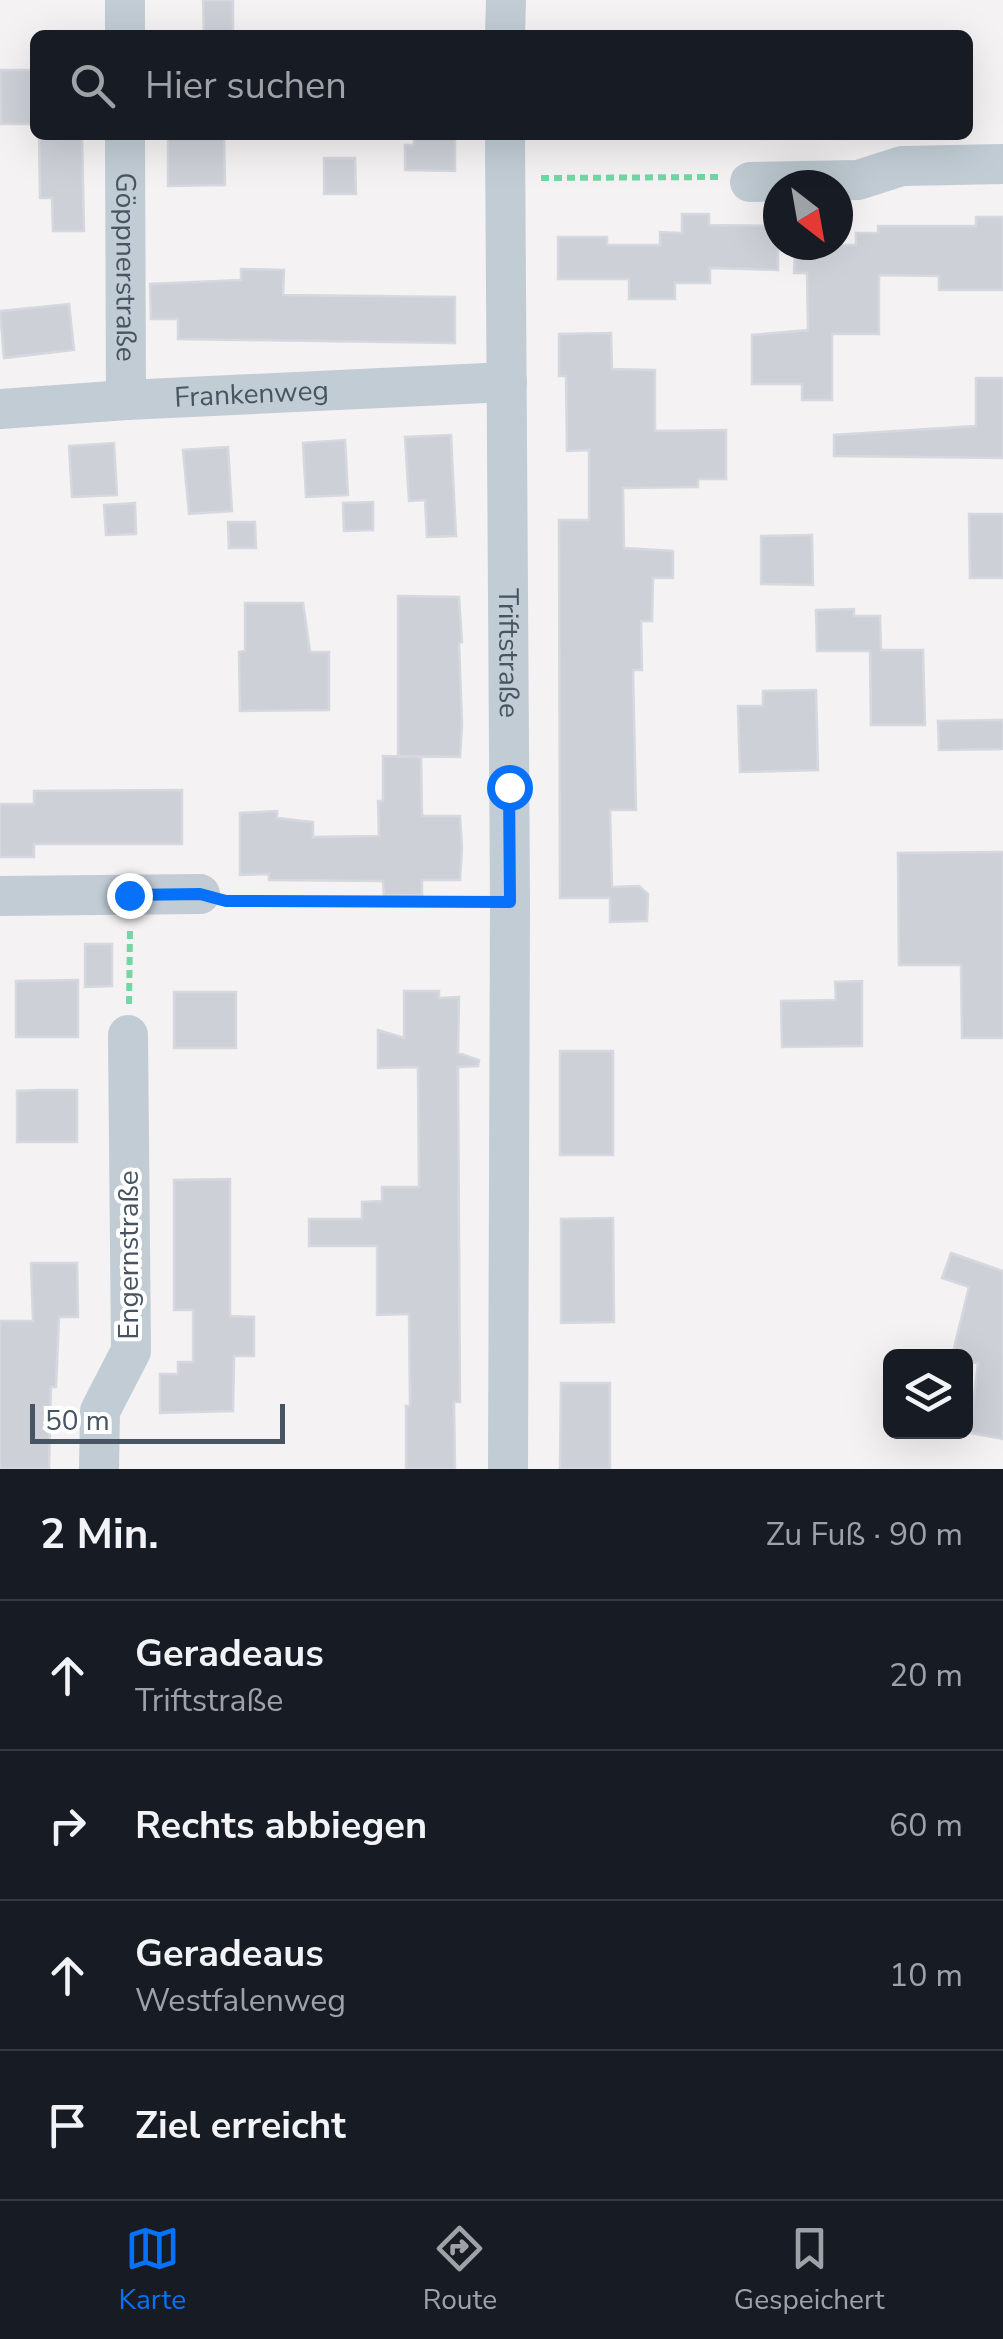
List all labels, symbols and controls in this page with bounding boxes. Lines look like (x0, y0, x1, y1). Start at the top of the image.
search box (30, 30, 973, 140)
icon: search (65, 58, 120, 113)
text: Hier suchen (145, 60, 347, 111)
north arrow (763, 170, 853, 260)
street label: Göppnerstraße (106, 172, 145, 362)
street label: Frankenweg (173, 371, 330, 417)
street label: Triftstraße (489, 588, 528, 718)
route start (487, 765, 533, 811)
route end (107, 873, 153, 919)
street label: Engernstraße (110, 1170, 148, 1340)
map controls (883, 1349, 973, 1439)
button: layers (883, 1349, 973, 1439)
scale bar (30, 1399, 285, 1444)
text: 50 m (45, 1402, 110, 1440)
text: 2 Min. (40, 1506, 159, 1563)
text: Zu Fuß · 90 m (766, 1513, 963, 1556)
text: Geradeaus (135, 1628, 324, 1679)
icon: ahead (40, 1648, 95, 1703)
text: 20 m (889, 1654, 963, 1697)
text: Triftstraße (135, 1679, 283, 1722)
icon: right (40, 1798, 95, 1853)
text: Rechts abbiegen (135, 1800, 427, 1851)
text: 60 m (889, 1804, 963, 1847)
text: Geradeaus (135, 1928, 324, 1979)
icon: ahead (40, 1948, 95, 2003)
text: 10 m (889, 1954, 963, 1997)
text: Westfalenweg (135, 1979, 346, 2022)
icon: arrive (40, 2098, 95, 2153)
text: Ziel erreicht (135, 2100, 346, 2151)
tab: Karte (118, 2221, 186, 2319)
tab: Route (423, 2221, 497, 2319)
tab: Gespeichert (734, 2221, 885, 2319)

